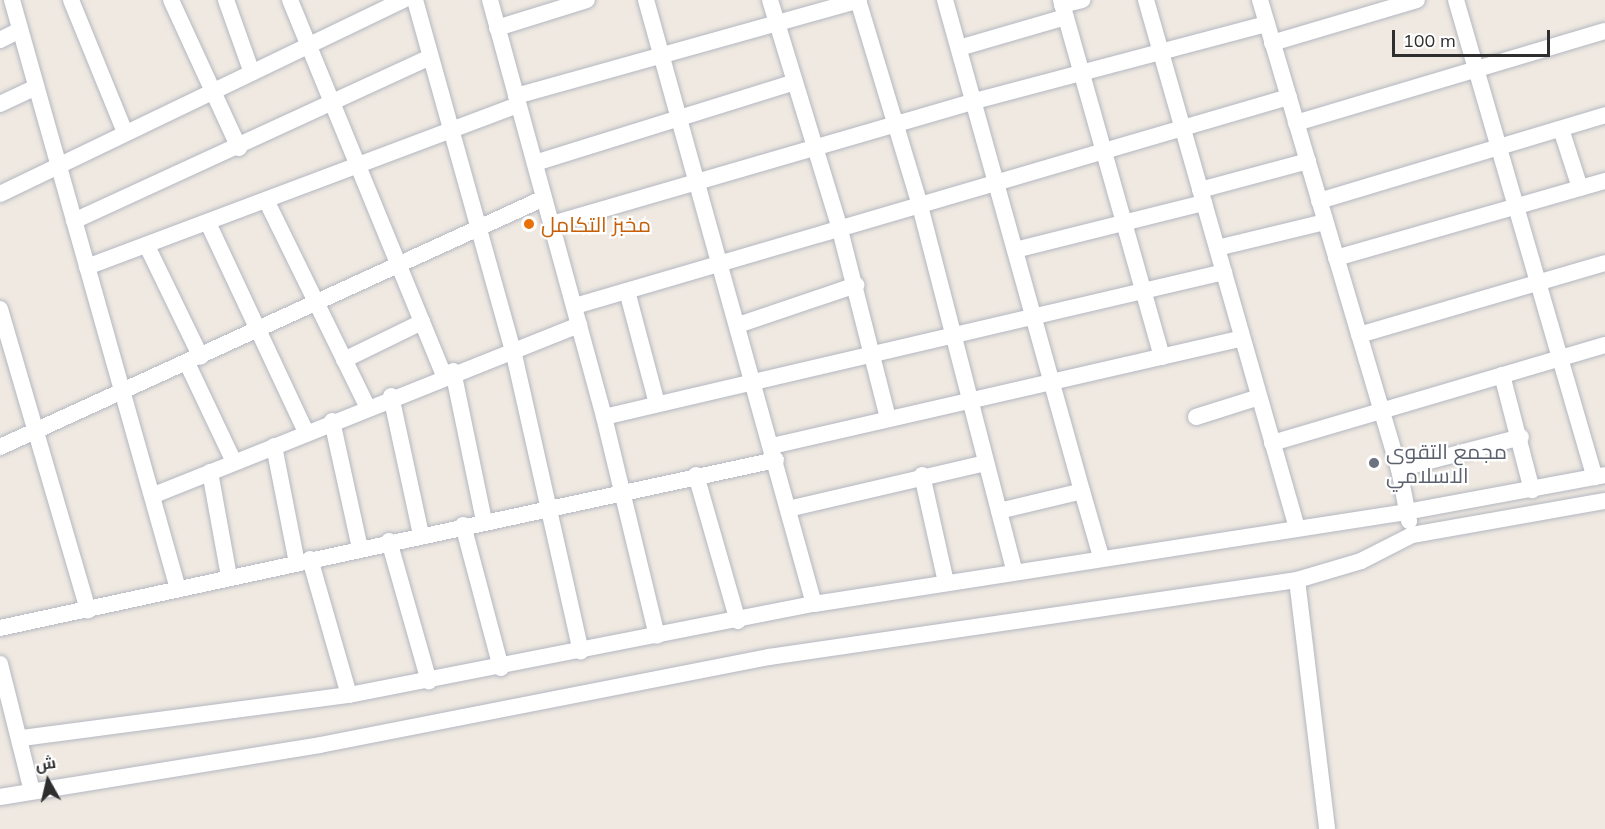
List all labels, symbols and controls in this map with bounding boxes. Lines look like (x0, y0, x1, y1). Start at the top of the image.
scale bar (1395, 18, 1552, 56)
text: 100 m (1403, 29, 1456, 52)
place label: مخبز التكامل (541, 211, 651, 237)
marker: مخبز التكامل (522, 217, 536, 231)
place label: مجمع التقوى الاسلامي (1386, 438, 1507, 488)
marker: مجمع التقوى الاسلامي (1367, 456, 1381, 470)
north arrow (18, 751, 78, 811)
text: ش (34, 752, 57, 775)

